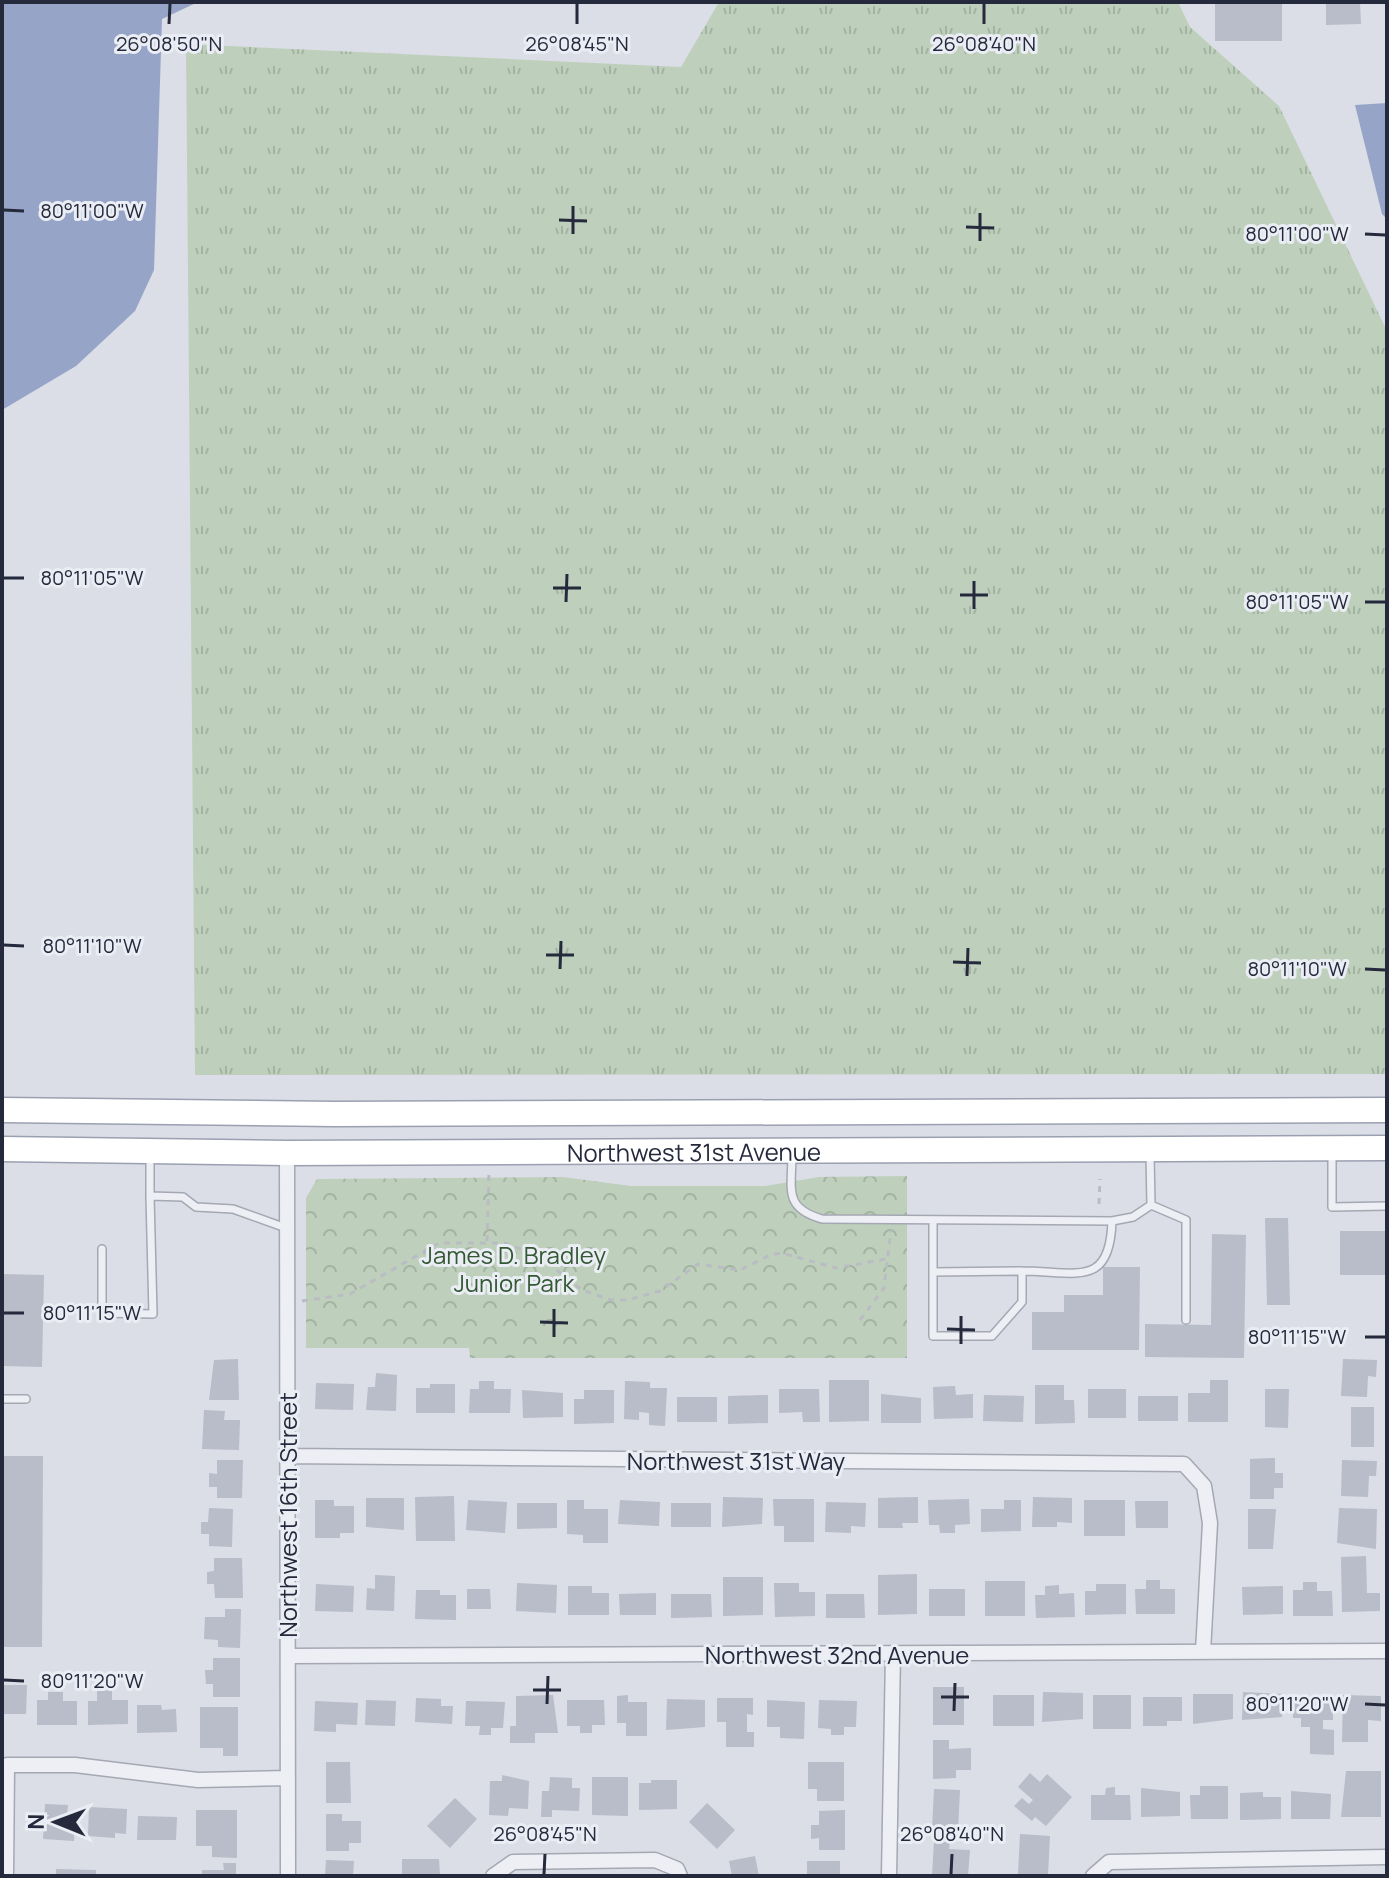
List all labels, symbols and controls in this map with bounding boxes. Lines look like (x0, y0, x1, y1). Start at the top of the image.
text: 26°08'50"N (116, 30, 222, 57)
text: 26°08'45"N (525, 30, 629, 57)
text: 26°08'40"N (932, 30, 1036, 57)
text: 80°11'00"W (40, 197, 144, 224)
text: 80°11'00"W (1245, 220, 1349, 247)
text: 80°11'05"W (41, 564, 144, 591)
text: 80°11'05"W (1246, 588, 1349, 615)
text: 80°11'10"W (42, 932, 142, 959)
text: 80°11'10"W (1247, 955, 1347, 982)
street label: Northwest 31st Avenue (567, 1134, 821, 1168)
park label: James D. Bradley Junior Park (422, 1238, 607, 1299)
text: 80°11'15"W (43, 1299, 142, 1326)
text: 80°11'15"W (1248, 1323, 1347, 1350)
street label: Northwest 16th Street (271, 1392, 304, 1638)
street label: Northwest 31st Way (627, 1444, 846, 1477)
street label: Northwest 32nd Avenue (705, 1638, 969, 1671)
text: 80°11'20"W (41, 1667, 144, 1694)
text: 80°11'20"W (1246, 1690, 1349, 1717)
north arrow (16, 1782, 96, 1862)
text: N (21, 1813, 51, 1830)
text: 26°08'45"N (493, 1820, 597, 1847)
text: 26°08'40"N (900, 1820, 1004, 1847)

